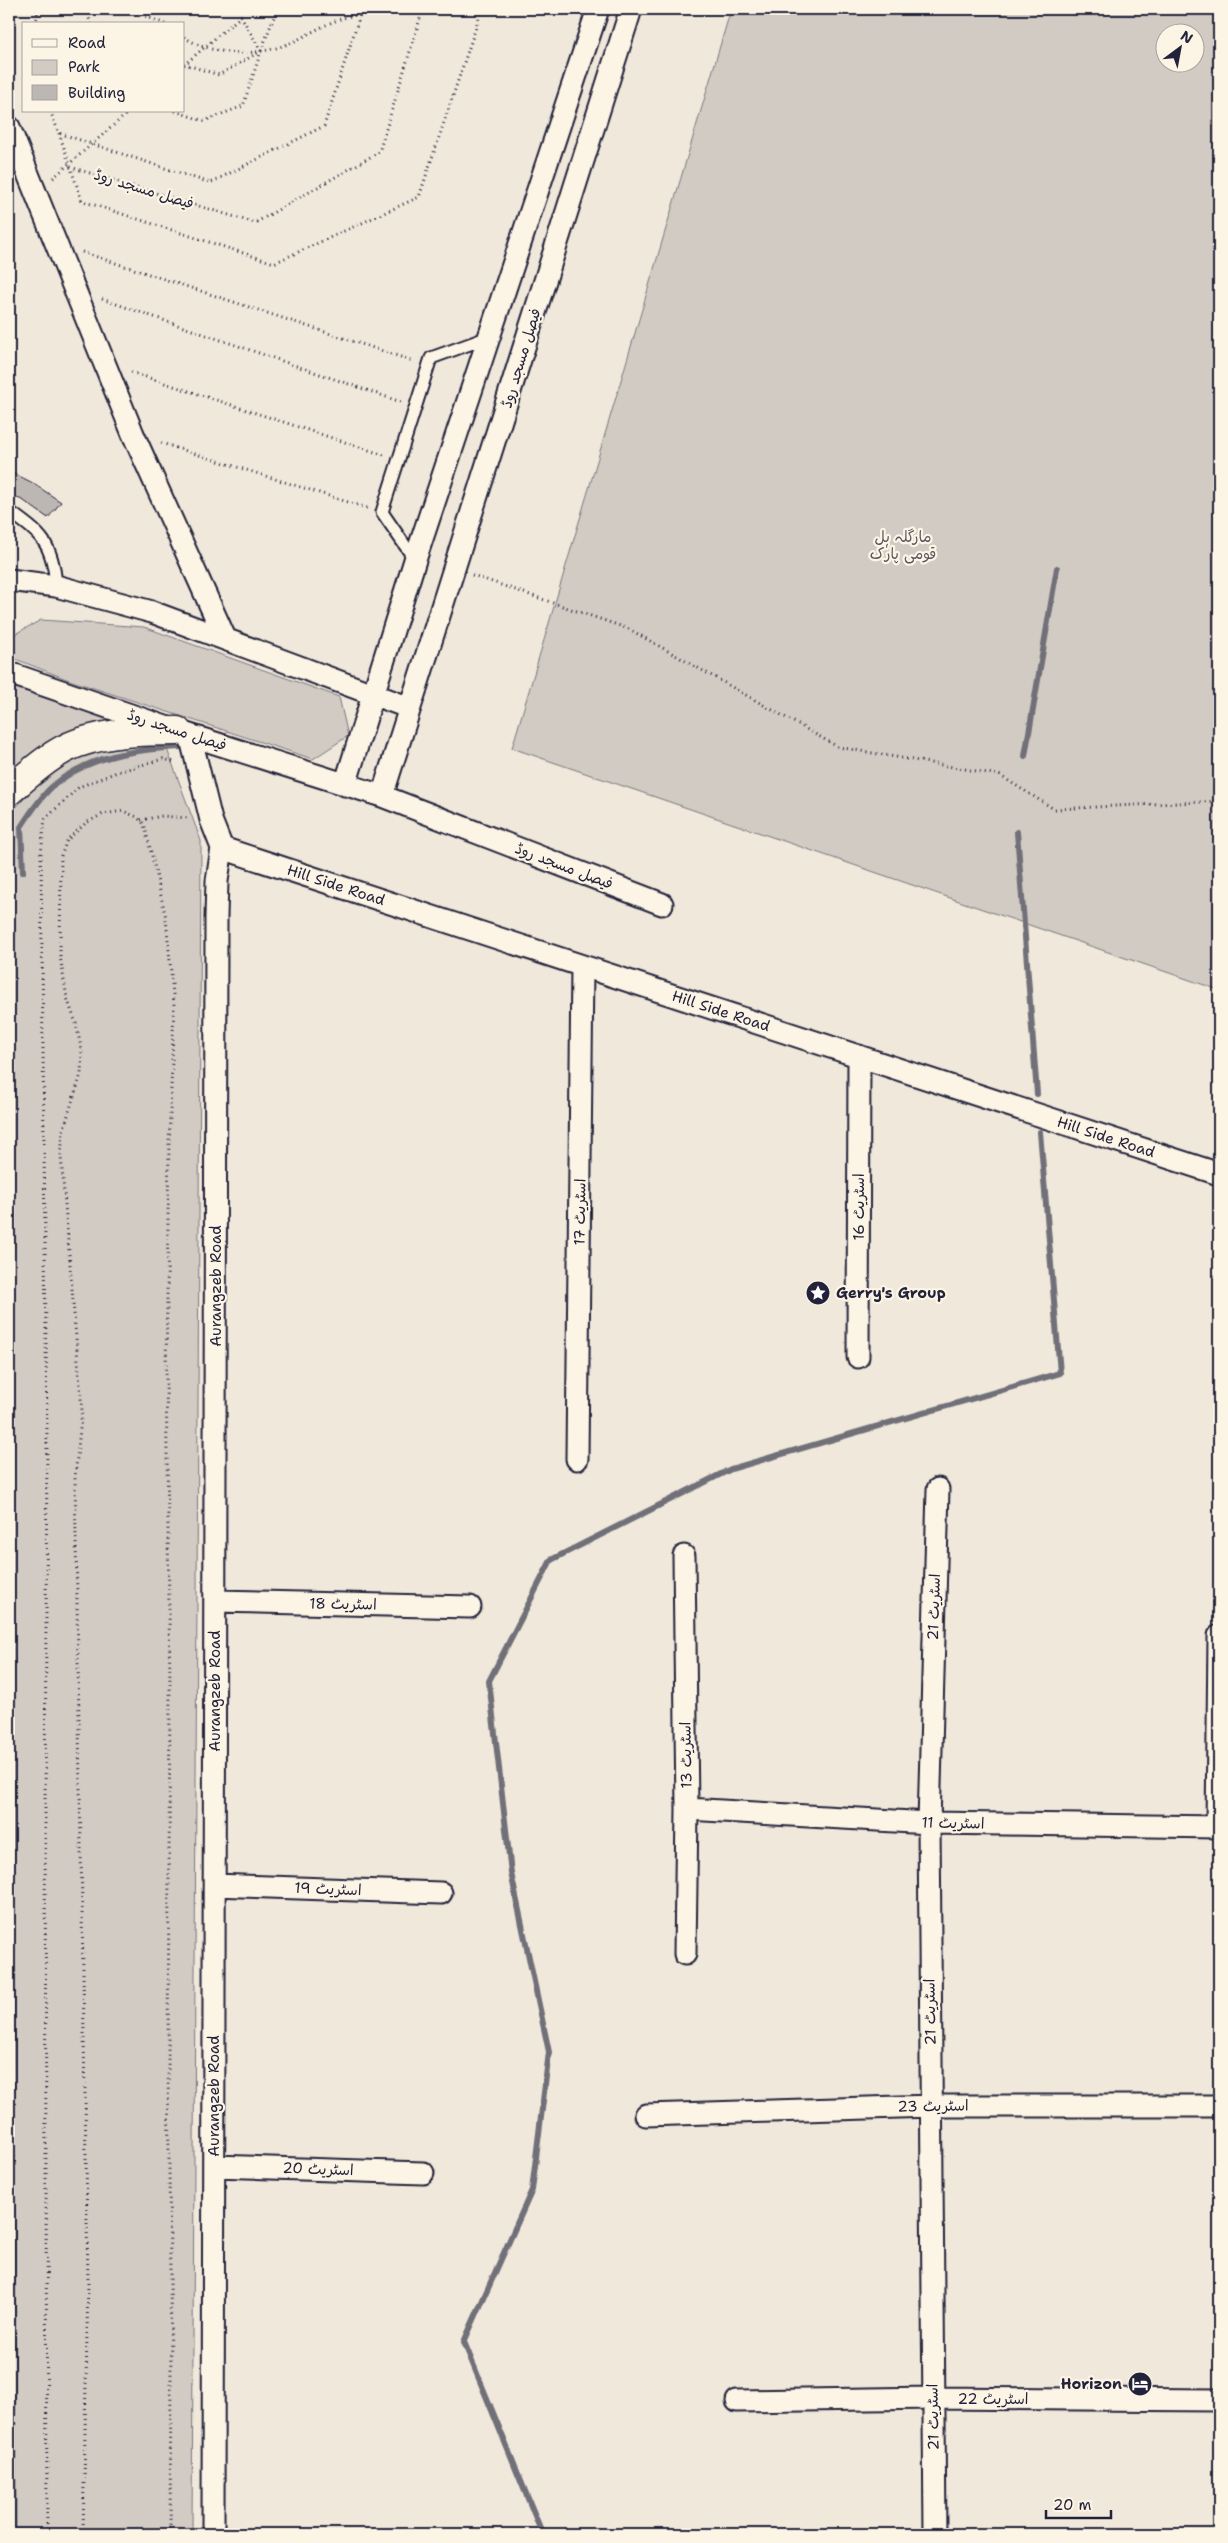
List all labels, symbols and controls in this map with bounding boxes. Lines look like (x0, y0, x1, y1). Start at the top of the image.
legend (22, 22, 185, 112)
north arrow (1156, 22, 1206, 72)
text: N (1177, 26, 1196, 48)
text: Road (68, 33, 106, 53)
text: Park (68, 57, 100, 77)
text: Building (68, 83, 125, 103)
street label: فیصل مسجد روڈ (92, 164, 196, 214)
street label: فیصل مسجد روڈ (496, 306, 546, 410)
park label: مارگلہ ہل قومی پارک (870, 527, 936, 564)
street label: فیصل مسجد روڈ (125, 705, 229, 755)
street label: فیصل مسجد روڈ (512, 838, 616, 894)
street label: Hill Side Road (284, 860, 388, 910)
street label: Hill Side Road (669, 986, 773, 1036)
street label: Hill Side Road (1054, 1112, 1158, 1162)
street label: اسٹریٹ 16 (849, 1173, 869, 1241)
street label: اسٹریٹ 17 (569, 1178, 591, 1246)
street label: Aurangzeb Road (206, 1225, 226, 1347)
place icon: Gerry's Group (805, 1280, 831, 1306)
place label: Gerry's Group (836, 1283, 946, 1303)
street label: اسٹریٹ 21 (923, 1573, 945, 1641)
street label: اسٹریٹ 18 (309, 1593, 377, 1615)
street label: Aurangzeb Road (205, 1630, 225, 1752)
street label: اسٹریٹ 13 (675, 1721, 697, 1789)
street label: اسٹریٹ 11 (921, 1812, 985, 1834)
street label: اسٹریٹ 19 (294, 1878, 362, 1900)
street label: اسٹریٹ 21 (919, 1978, 941, 2046)
street label: Aurangzeb Road (204, 2035, 224, 2157)
street label: اسٹریٹ 23 (897, 2095, 969, 2117)
street label: اسٹریٹ 20 (282, 2158, 354, 2180)
hotel icon: Horizon (1127, 2371, 1153, 2397)
place label: Horizon (1061, 2374, 1122, 2394)
street label: اسٹریٹ 21 (922, 2383, 944, 2451)
street label: اسٹریٹ 22 (957, 2389, 1029, 2409)
scale bar (1046, 2488, 1110, 2520)
text: 20 m (1053, 2495, 1092, 2515)

